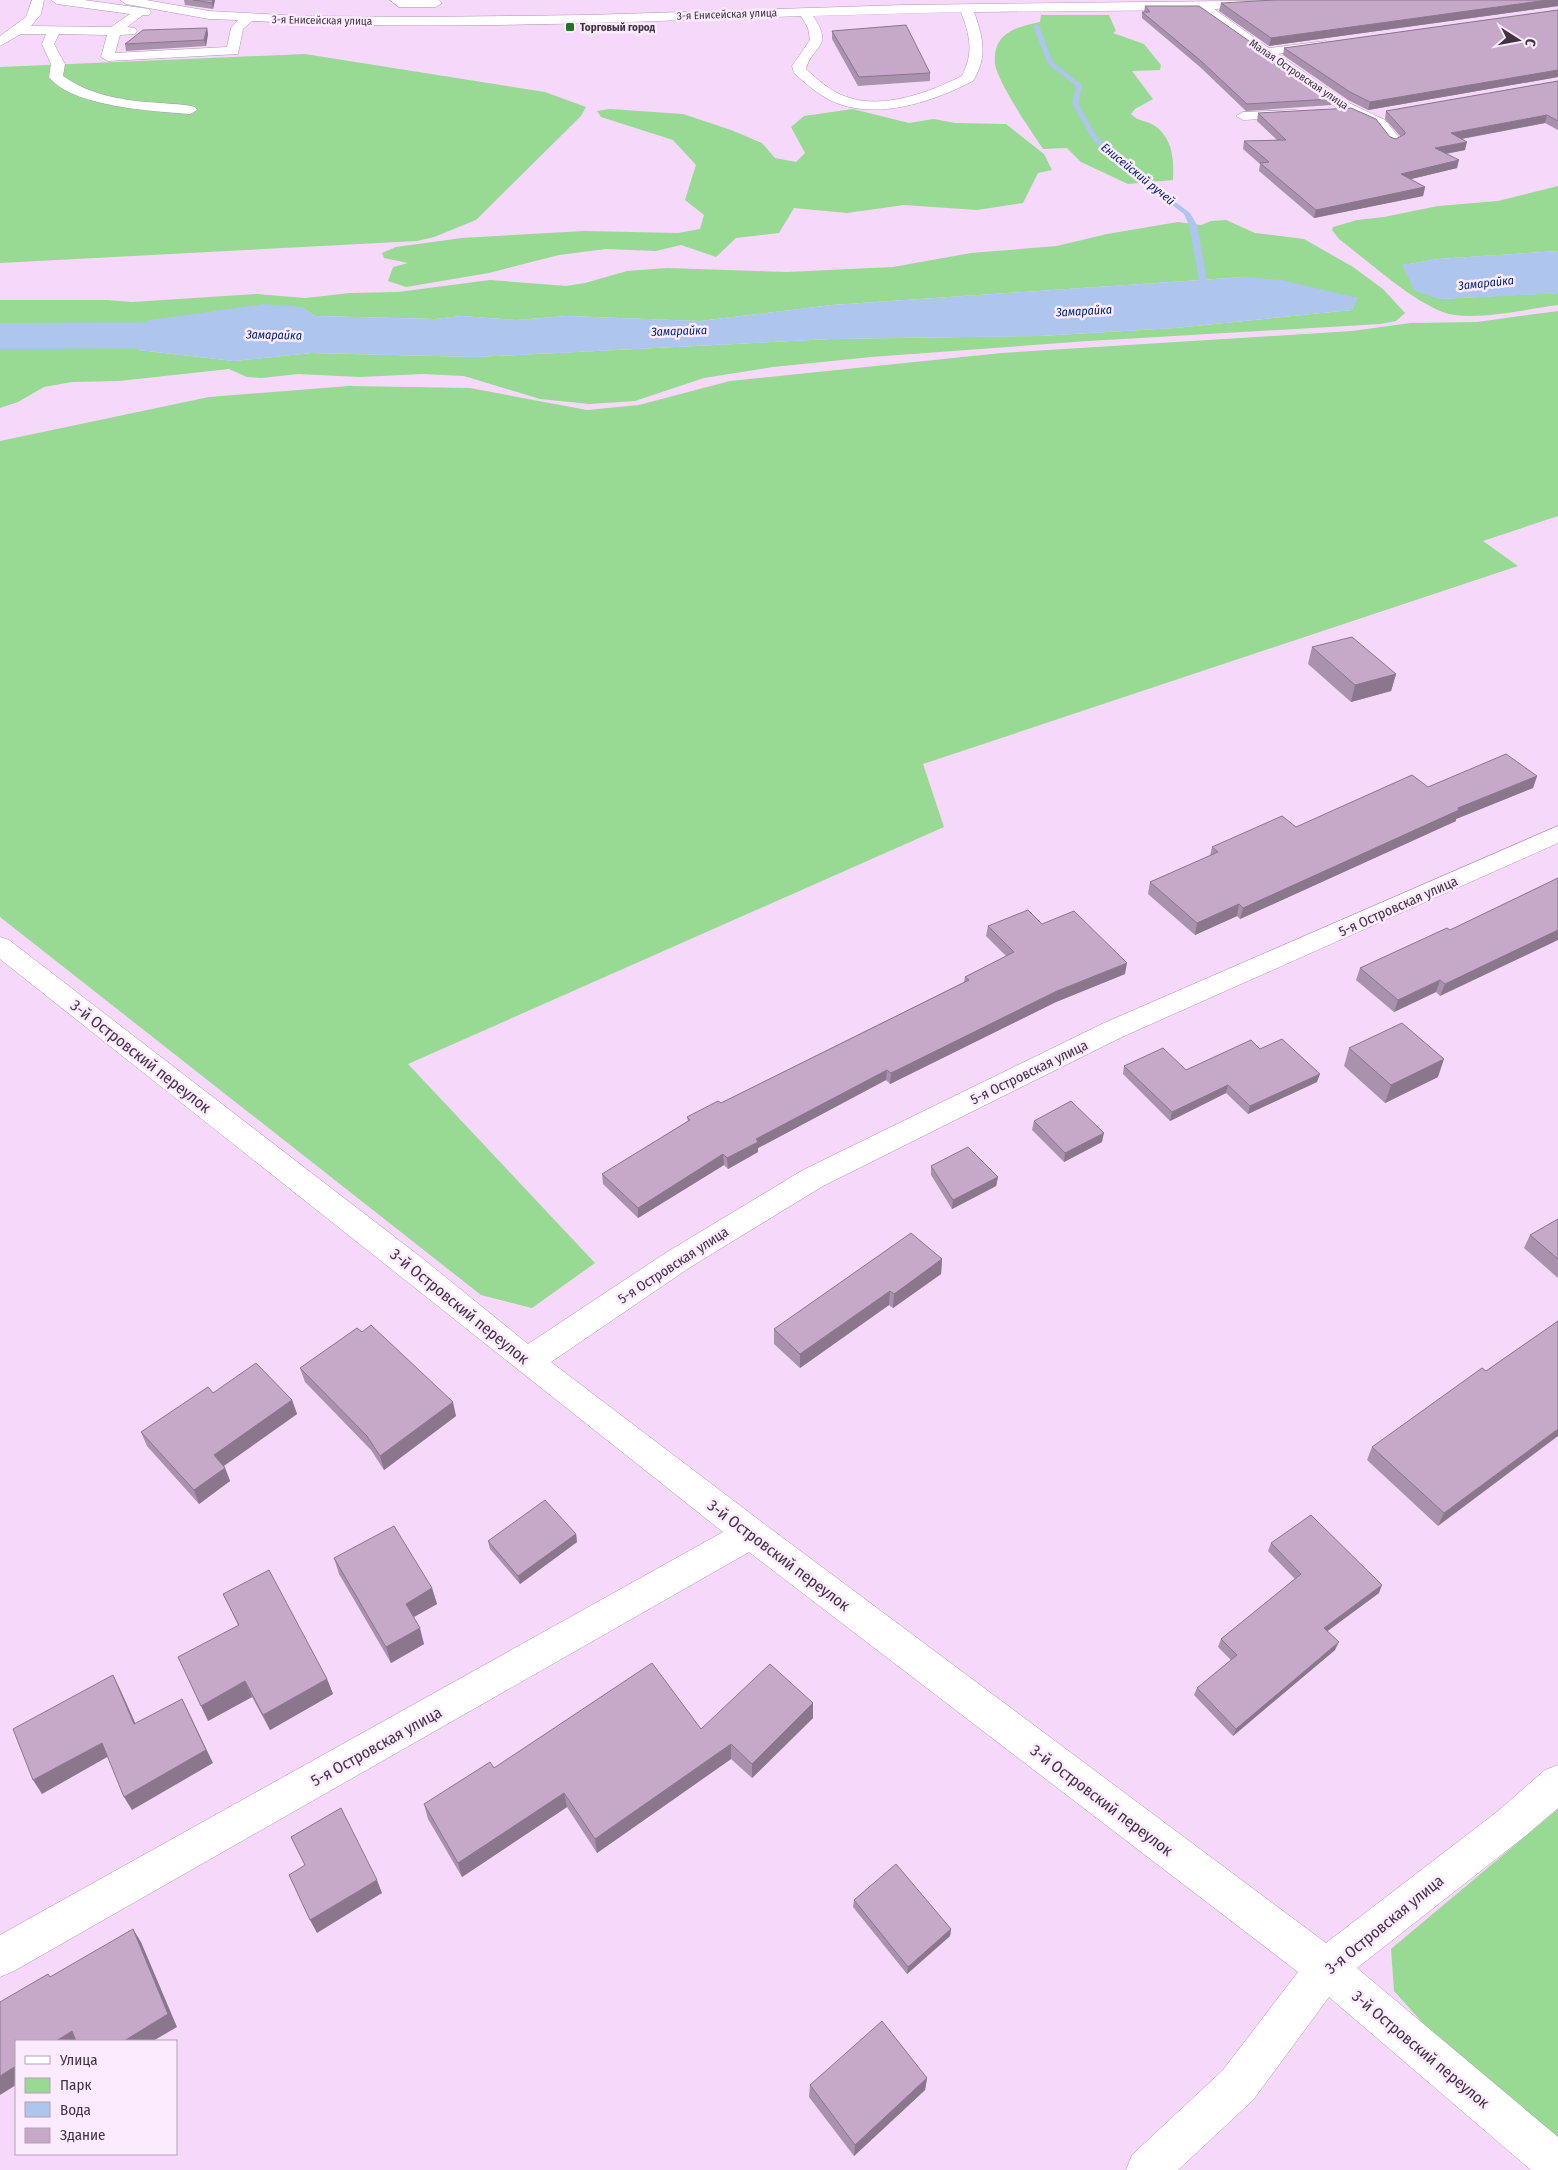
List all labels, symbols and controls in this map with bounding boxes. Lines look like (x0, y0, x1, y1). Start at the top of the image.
street label: 3-я Енисейская улица (677, 6, 777, 23)
street label: 3-я Енисейская улица (272, 13, 372, 28)
north arrow (1493, 15, 1543, 65)
marker: Торговый город (564, 21, 576, 33)
place label: Торговый город (580, 21, 656, 34)
street label: Малая Островская улица (1247, 37, 1351, 112)
text: С (1521, 37, 1539, 48)
water label: Енисейский ручей (1098, 140, 1178, 208)
water label: Замарайка (1456, 273, 1515, 293)
water label: Замарайка (1055, 303, 1112, 320)
water label: Замарайка (650, 323, 707, 339)
water label: Замарайка (245, 327, 302, 342)
street label: 5-я Островская улица (1336, 873, 1460, 940)
street label: 3-й Островский переулок (67, 996, 215, 1117)
street label: 5-я Островская улица (968, 1037, 1091, 1108)
street label: 5-я Островская улица (615, 1223, 732, 1308)
street label: 3-й Островский переулок (387, 1245, 533, 1368)
street label: 3-й Островский переулок (704, 1496, 854, 1615)
street label: 5-я Островская улица (307, 1702, 445, 1790)
street label: 3-й Островский переулок (1027, 1741, 1177, 1860)
street label: 3-я Островская улица (1321, 1871, 1447, 1978)
street label: 3-й Островский переулок (1348, 1987, 1493, 2113)
legend (15, 2040, 178, 2155)
text: Улица (59, 2051, 98, 2069)
text: Парк (60, 2076, 91, 2094)
text: Вода (60, 2101, 91, 2119)
text: Здание (60, 2126, 106, 2144)

